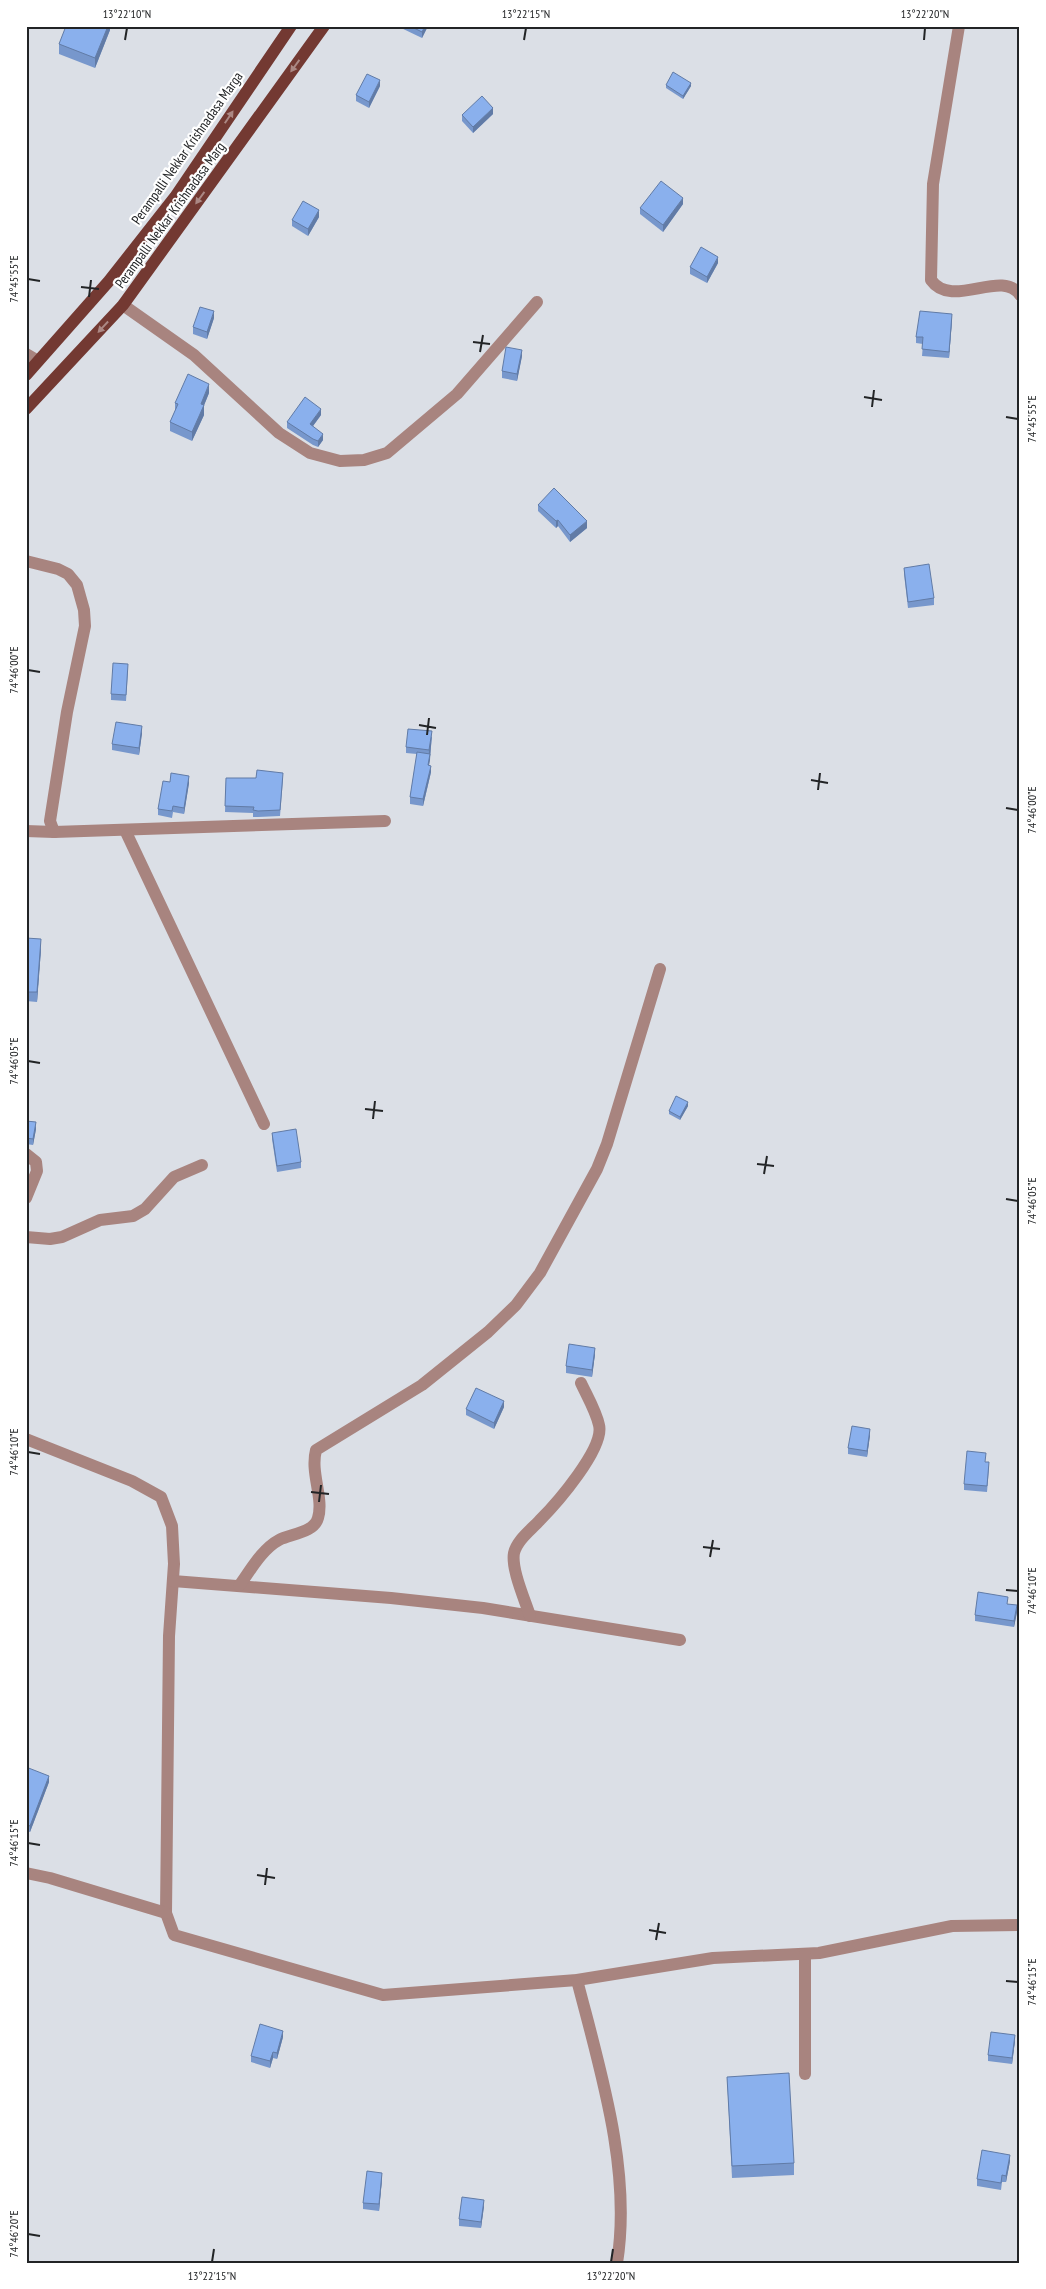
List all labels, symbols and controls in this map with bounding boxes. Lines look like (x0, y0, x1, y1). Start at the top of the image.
text: 13°22'10"N (103, 6, 151, 21)
text: 13°22'15"N (502, 6, 550, 21)
text: 13°22'20"N (901, 6, 949, 21)
one-way arrow (290, 59, 300, 73)
street label: Perampalli Nekkar Krishnadasa Marga (128, 69, 246, 227)
one-way arrow (224, 110, 234, 123)
street label: Perampalli Nekkar Krishnadasa Marg (111, 139, 229, 291)
one-way arrow (195, 191, 206, 204)
text: 74°45'55"E (6, 255, 21, 303)
one-way arrow (97, 321, 109, 333)
text: 74°45'55"E (1024, 395, 1039, 443)
text: 74°46'00"E (6, 646, 21, 694)
text: 74°46'00"E (1024, 786, 1039, 834)
text: 74°46'05"E (6, 1037, 21, 1085)
text: 74°46'05"E (1024, 1177, 1039, 1225)
text: 74°46'10"E (6, 1428, 21, 1476)
text: 74°46'10"E (1024, 1567, 1039, 1615)
text: 74°46'15"E (6, 1819, 21, 1867)
text: 74°46'15"E (1024, 1958, 1039, 2006)
text: 74°46'20"E (6, 2210, 21, 2258)
text: 13°22'15"N (188, 2268, 236, 2283)
text: 13°22'20"N (587, 2268, 635, 2283)

